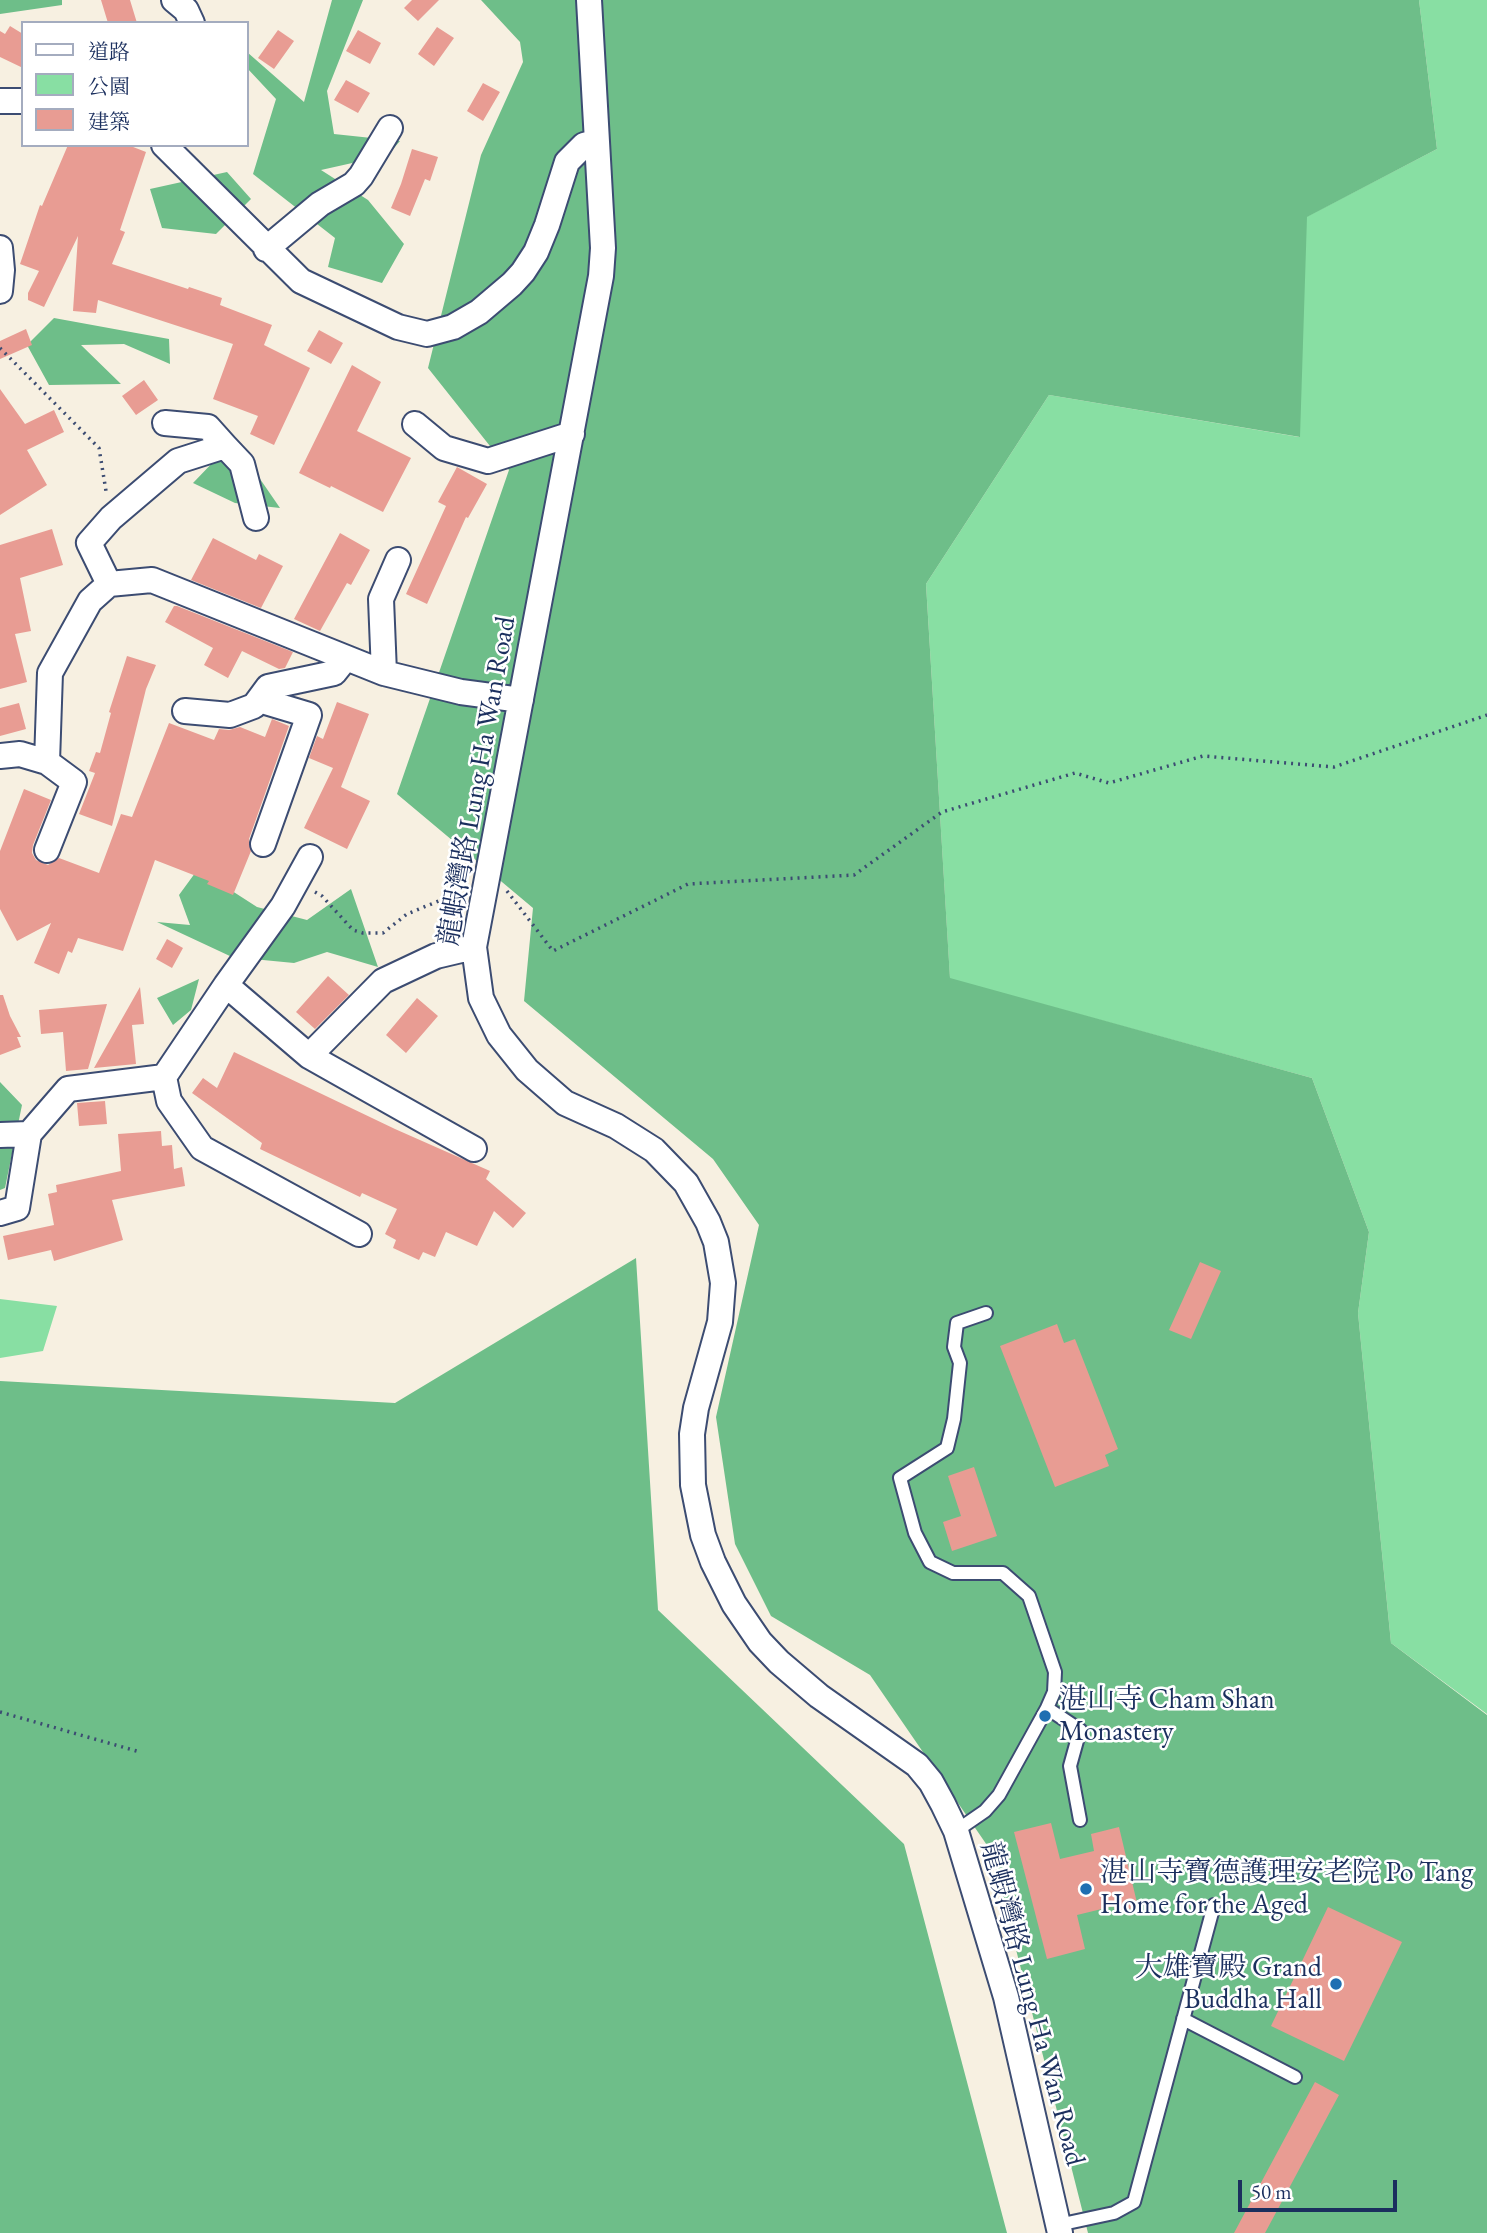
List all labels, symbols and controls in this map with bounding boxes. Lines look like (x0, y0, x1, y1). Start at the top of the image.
legend (21, 21, 248, 147)
text: 道路 (88, 38, 130, 65)
text: 公園 (88, 73, 130, 100)
text: 建築 (88, 108, 130, 135)
street label: 龍蝦灣路 Lung Ha Wan Road (432, 614, 524, 948)
place label: 湛山寺 Cham Shan Monastery (1059, 1683, 1275, 1749)
marker: 湛山寺 Cham Shan Monastery (1037, 1708, 1053, 1724)
street label: 龍蝦灣路 Lung Ha Wan Road (973, 1838, 1091, 2170)
place label: 湛山寺寶德護理安老院 Po Tang Home for the Aged (1100, 1856, 1473, 1922)
marker: 湛山寺寶德護理安老院 Po Tang Home for the Aged (1078, 1881, 1094, 1897)
place label: 大雄寶殿 Grand Buddha Hall (1135, 1951, 1322, 2017)
marker: 大雄寶殿 Grand Buddha Hall (1328, 1976, 1344, 1992)
scale bar (1242, 2166, 1401, 2210)
text: 50 m (1251, 2178, 1292, 2205)

